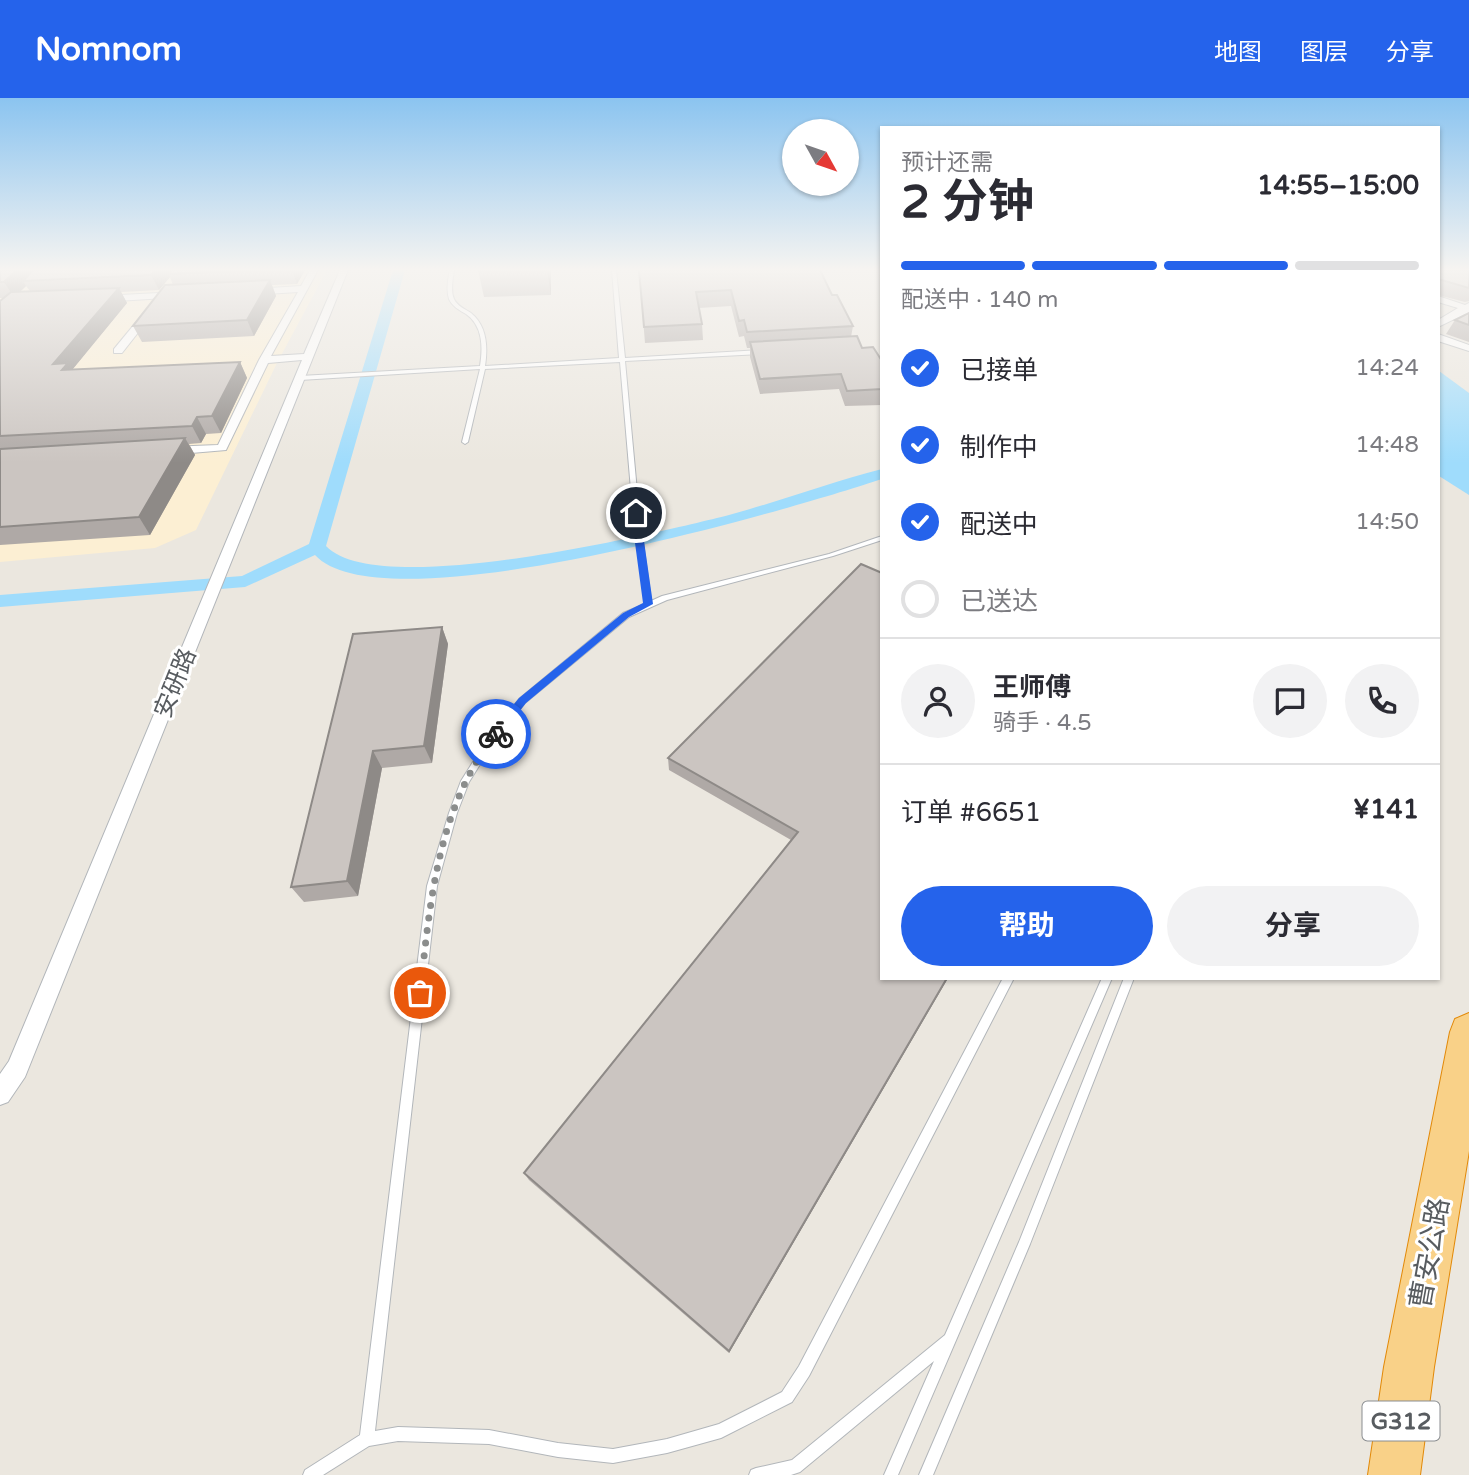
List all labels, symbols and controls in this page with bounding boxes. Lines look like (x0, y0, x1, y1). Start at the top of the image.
text: Nomnom (35, 30, 182, 69)
text: 地图 (1214, 38, 1262, 67)
text: 图层 (1300, 38, 1348, 67)
text: 分享 (1386, 38, 1434, 67)
north arrow (782, 119, 859, 196)
map controls (782, 119, 859, 196)
text: 预计还需 (901, 149, 993, 177)
text: 14:55–15:00 (1257, 170, 1419, 201)
text: 2 分钟 (901, 175, 1034, 230)
text: 配送中 · 140 m (901, 286, 1058, 314)
icon: check (901, 349, 939, 387)
text: 14:24 (1355, 354, 1419, 382)
text: 已接单 (960, 355, 1038, 386)
icon: check (901, 426, 939, 464)
text: 14:48 (1355, 431, 1419, 459)
text: 制作中 (960, 432, 1038, 463)
pin (606, 483, 666, 543)
icon: home (617, 494, 655, 532)
icon: check (901, 503, 939, 541)
text: 14:50 (1355, 508, 1419, 536)
text: 配送中 (960, 509, 1038, 540)
text: 已送达 (960, 586, 1038, 617)
street label: 安研路 (149, 644, 202, 722)
button: person (901, 664, 975, 738)
button: chat (1253, 664, 1327, 738)
button: phone (1345, 664, 1419, 738)
text: 王师傅 (993, 672, 1071, 703)
courier (461, 699, 531, 769)
text: 骑手 · 4.5 (993, 709, 1092, 737)
icon: bike (477, 715, 515, 753)
text: ¥141 (1353, 794, 1419, 825)
text: 订单 #6651 (901, 797, 1041, 828)
button: 帮助 (901, 886, 1153, 966)
button: 分享 (1167, 886, 1419, 966)
pin (390, 963, 450, 1023)
icon: bag (401, 974, 439, 1012)
street label: 曹安公路 (1404, 1195, 1456, 1311)
road number: G312 (1362, 1402, 1440, 1440)

